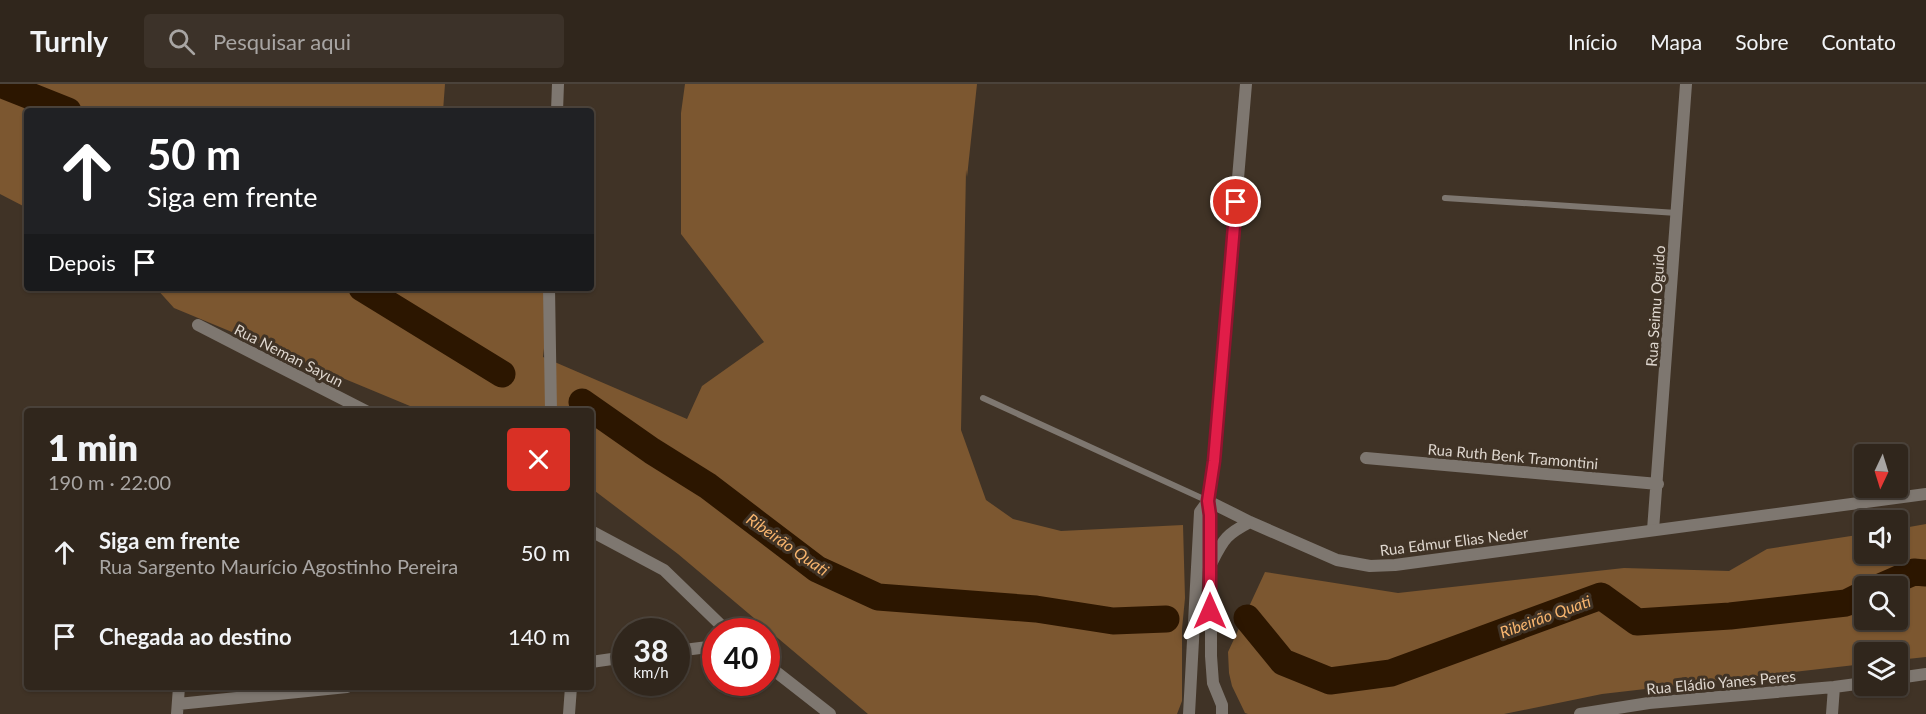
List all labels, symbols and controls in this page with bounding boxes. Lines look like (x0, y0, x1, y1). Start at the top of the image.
search box (144, 14, 564, 68)
text: Turnly (30, 24, 108, 58)
icon: search (165, 25, 198, 58)
text: Pesquisar aqui (213, 28, 351, 55)
text: Início (1568, 29, 1617, 54)
text: Mapa (1650, 29, 1702, 54)
text: Sobre (1735, 29, 1788, 54)
text: Contato (1821, 29, 1896, 54)
text: 50 m (147, 129, 241, 179)
icon: ahead (48, 132, 126, 210)
pin (1210, 176, 1261, 227)
text: Siga em frente (147, 180, 318, 213)
icon: arrive (1219, 185, 1252, 218)
street label: Rua Seimu Oguido (1642, 245, 1668, 367)
icon: arrive (128, 246, 161, 279)
text: Depois (48, 249, 116, 276)
street label: Rua Neman Sayun (232, 320, 346, 390)
text: 1 min (48, 425, 138, 469)
button: close (507, 428, 570, 491)
street label: Rua Ruth Benk Tramontini (1427, 440, 1599, 472)
north arrow (1854, 444, 1908, 498)
map controls (1854, 444, 1908, 696)
text: 190 m · 22:00 (48, 470, 171, 494)
water label: Ribeirão Quati (743, 509, 833, 580)
button: sound (1854, 510, 1908, 564)
street label: Rua Edmur Elias Neder (1379, 523, 1530, 559)
text: Siga em frente (99, 527, 240, 554)
icon: ahead (48, 536, 81, 569)
text: 50 m (521, 539, 570, 566)
text: Rua Sargento Maurício Agostinho Pereira (99, 554, 458, 578)
button: search (1854, 576, 1908, 630)
position arrow (1178, 579, 1242, 643)
water label: Ribeirão Quati (1497, 590, 1594, 641)
speed limit sign: 40 (702, 618, 780, 696)
icon: arrive (48, 620, 81, 653)
text: Chegada ao destino (99, 623, 292, 650)
text: 140 m (508, 623, 570, 650)
text: 38 (634, 632, 668, 668)
button: layers (1854, 642, 1908, 696)
text: km/h (633, 663, 669, 681)
street label: Rua Eládio Yanes Peres (1646, 666, 1796, 698)

